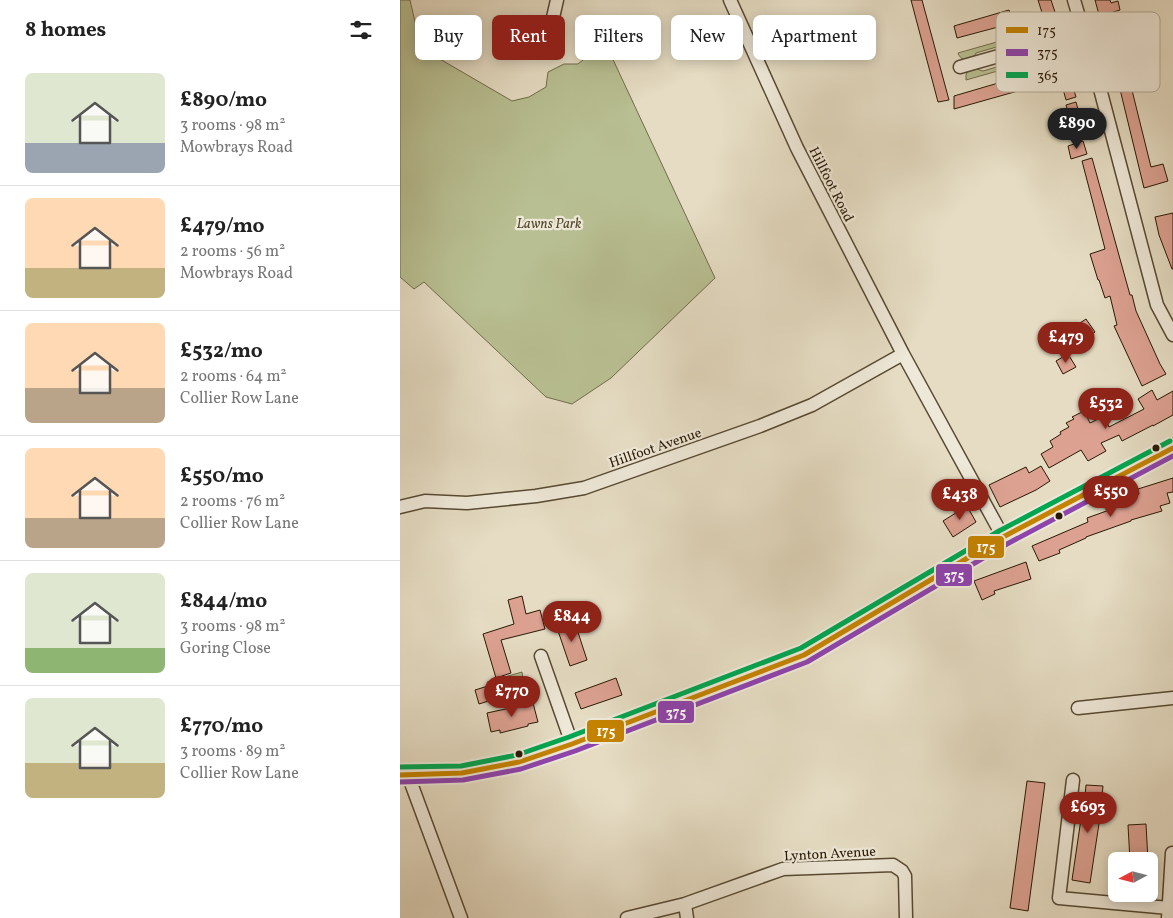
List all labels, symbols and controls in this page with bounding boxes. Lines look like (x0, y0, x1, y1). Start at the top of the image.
legend (996, 12, 1160, 92)
chip: Buy (415, 15, 482, 60)
chip: Rent (492, 15, 565, 60)
chip: Filters (575, 15, 661, 60)
chip: New (671, 15, 743, 60)
chip: Apartment (753, 15, 876, 60)
text: 8 homes (25, 16, 106, 45)
icon: filters (347, 16, 375, 44)
text: 175 (1037, 22, 1056, 41)
text: 375 (1037, 44, 1058, 63)
text: 365 (1037, 67, 1058, 86)
text: £890/mo (180, 86, 267, 115)
icon: home (65, 93, 125, 153)
pin: £890 (1047, 108, 1107, 150)
text: £890 (1059, 113, 1095, 135)
text: 3 rooms · 98 m² (180, 115, 285, 137)
text: Mowbrays Road (180, 137, 293, 159)
street label: Hillfoot Road (804, 144, 858, 226)
text: £479/mo (180, 212, 265, 241)
park label: Lawns Park (516, 215, 582, 234)
icon: home (65, 218, 125, 278)
text: 2 rooms · 56 m² (180, 241, 285, 263)
text: Mowbrays Road (180, 263, 293, 285)
pin: £479 (1036, 322, 1096, 364)
text: £479 (1049, 327, 1083, 349)
text: £532/mo (180, 337, 263, 366)
icon: home (65, 343, 125, 403)
text: 2 rooms · 64 m² (180, 366, 287, 388)
text: Collier Row Lane (180, 388, 299, 410)
pin: £532 (1076, 388, 1136, 430)
text: £532 (1089, 393, 1123, 415)
street label: Hillfoot Avenue (607, 424, 704, 473)
unlabelled marker (1151, 443, 1161, 453)
text: £550/mo (180, 462, 264, 491)
icon: home (65, 468, 125, 528)
pin: £550 (1081, 476, 1141, 518)
pin: £438 (930, 478, 990, 521)
text: £550 (1094, 481, 1128, 503)
text: £438 (942, 484, 978, 506)
text: 2 rooms · 76 m² (180, 491, 285, 513)
unlabelled marker (1054, 511, 1064, 521)
text: Collier Row Lane (180, 513, 299, 535)
line badge: 175 (967, 535, 1005, 559)
text: 175 (976, 539, 996, 558)
line badge: 375 (935, 563, 973, 587)
text: 375 (944, 567, 965, 586)
text: £844/mo (180, 587, 267, 616)
icon: home (65, 593, 125, 653)
pin: £844 (542, 600, 602, 643)
text: £844 (554, 606, 590, 628)
text: 3 rooms · 98 m² (180, 616, 285, 638)
text: Goring Close (180, 638, 271, 660)
pin: £770 (482, 676, 542, 718)
text: £770 (495, 681, 529, 703)
line badge: 375 (657, 700, 695, 724)
text: 375 (666, 704, 687, 723)
text: £770/mo (180, 712, 263, 741)
icon: home (65, 718, 125, 778)
line badge: 175 (586, 719, 625, 743)
text: 175 (596, 723, 616, 742)
text: 3 rooms · 89 m² (180, 741, 285, 763)
unlabelled marker (514, 749, 524, 759)
text: Collier Row Lane (180, 763, 299, 785)
pin: £693 (1058, 792, 1118, 834)
text: £693 (1071, 797, 1105, 819)
street label: Lynton Avenue (784, 843, 877, 866)
north arrow (1108, 852, 1158, 902)
map controls (1108, 852, 1158, 902)

